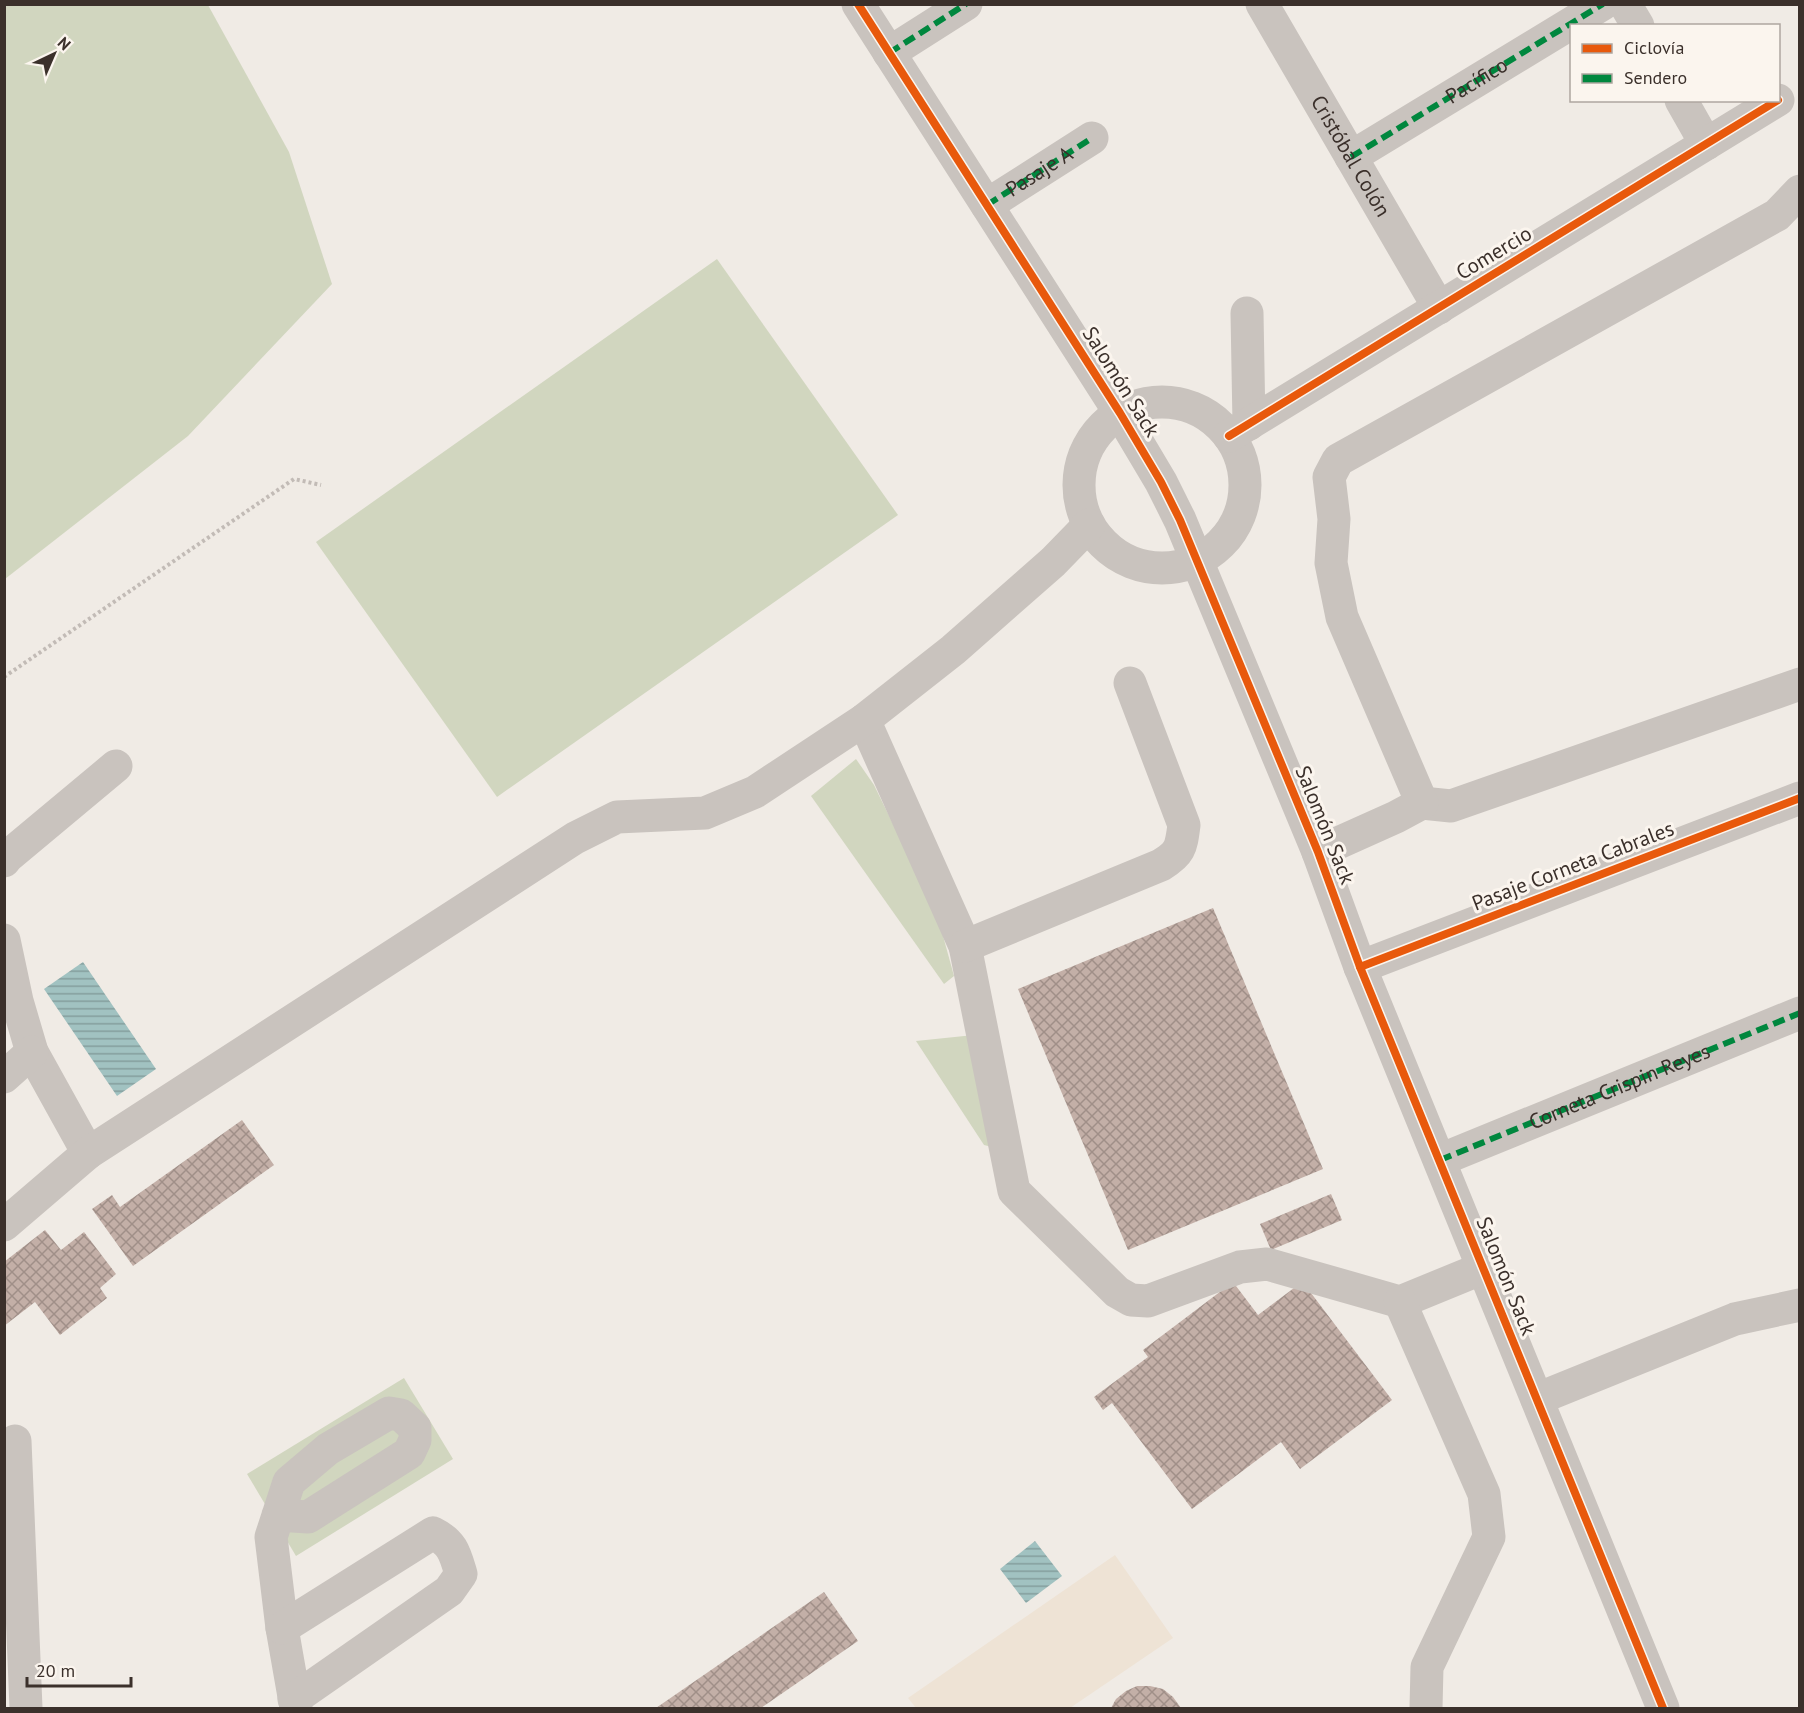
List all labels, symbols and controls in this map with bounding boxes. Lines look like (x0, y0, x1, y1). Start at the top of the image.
north arrow (24, 24, 84, 84)
legend (1570, 24, 1780, 102)
text: N (54, 32, 75, 54)
text: Ciclovía (1624, 36, 1684, 59)
street label: Pacífico (1440, 51, 1513, 110)
text: Sendero (1624, 66, 1687, 89)
street label: Cristóbal Colón (1305, 90, 1397, 222)
street label: Pasaje A (1000, 140, 1078, 203)
street label: Comercio (1451, 219, 1537, 286)
street label: Salomón Sack (1077, 321, 1166, 442)
street label: Salomón Sack (1289, 762, 1361, 888)
street label: Pasaje Corneta Cabrales (1468, 815, 1678, 917)
street label: Corneta Crispin Reyes (1525, 1037, 1714, 1135)
street label: Salomón Sack (1470, 1213, 1542, 1339)
scale bar (27, 1650, 130, 1688)
text: 20 m (36, 1659, 75, 1682)

